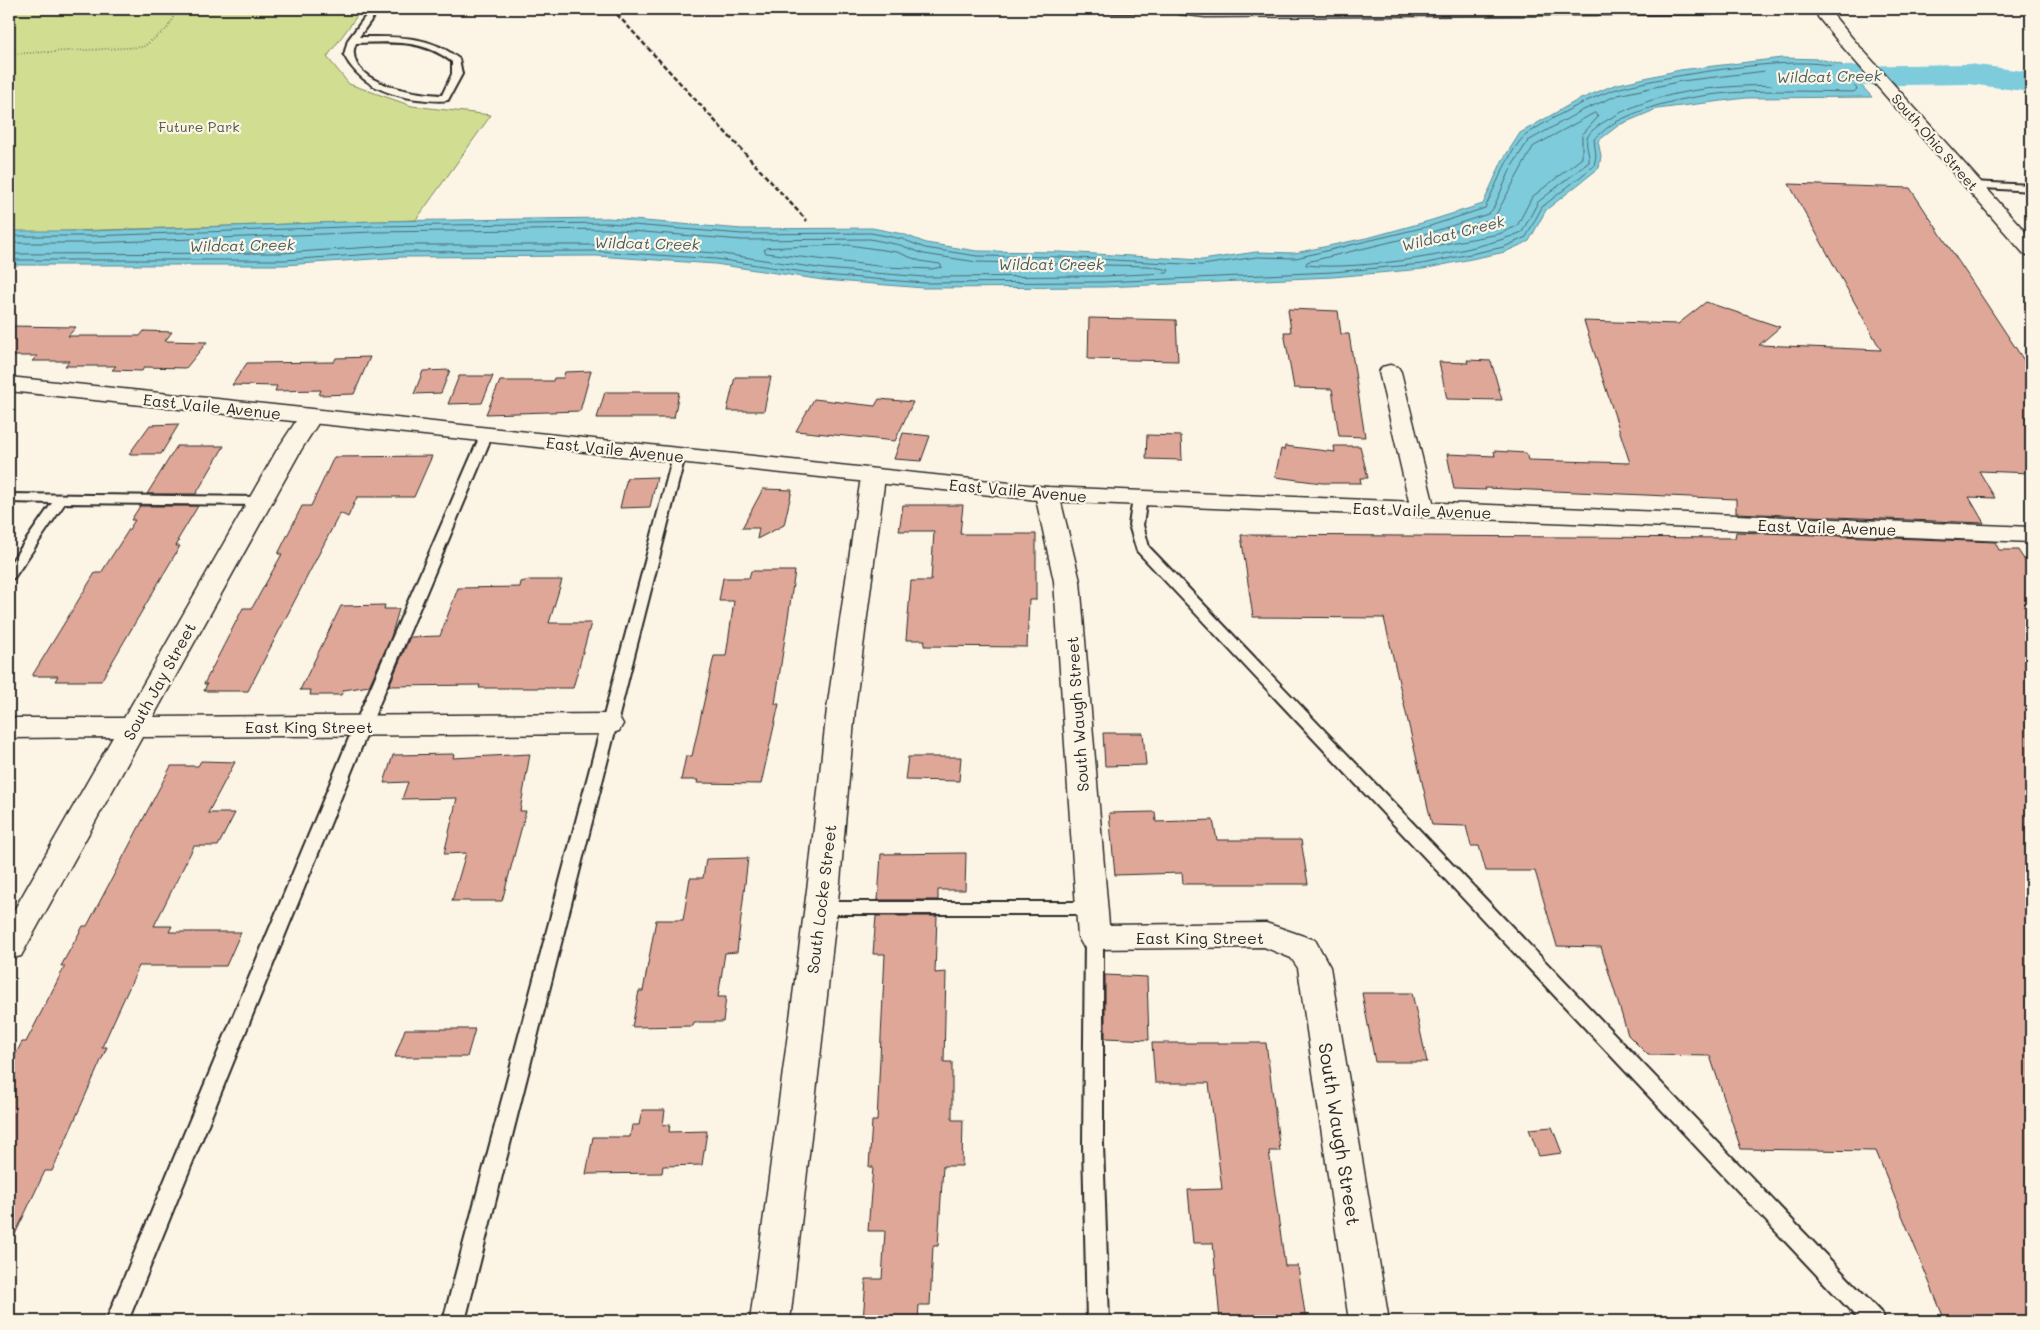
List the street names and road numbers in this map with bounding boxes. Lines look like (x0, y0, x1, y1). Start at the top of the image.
street label: South Ohio Street (1887, 89, 1983, 195)
street label: East Vaile Avenue (142, 388, 282, 424)
street label: East Vaile Avenue (545, 431, 685, 467)
street label: East Vaile Avenue (948, 473, 1088, 507)
street label: East Vaile Avenue (1352, 497, 1492, 523)
street label: East Vaile Avenue (1757, 514, 1897, 540)
street label: South Jay Street (118, 618, 200, 744)
street label: South Waugh Street (1061, 636, 1093, 792)
street label: East King Street (245, 716, 373, 737)
street label: South Locke Street (801, 823, 841, 975)
street label: East King Street (1136, 927, 1264, 948)
street label: South Waugh Street (1313, 1041, 1367, 1227)

